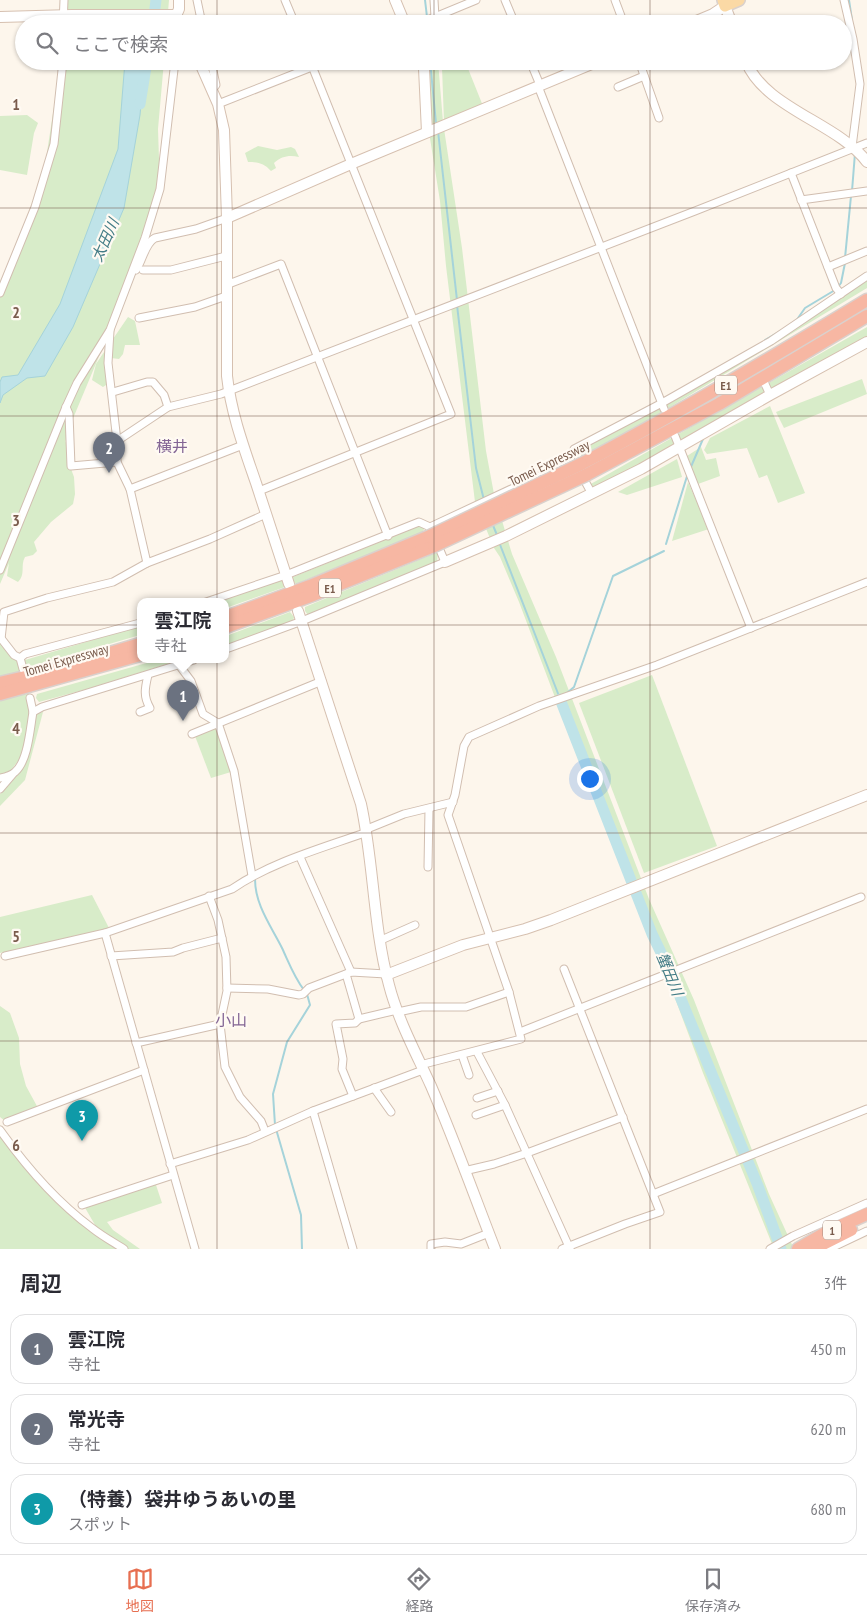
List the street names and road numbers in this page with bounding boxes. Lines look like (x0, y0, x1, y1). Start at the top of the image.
road number: E1 (715, 376, 737, 394)
street label: Tomei Expressway (506, 435, 593, 490)
road number: E1 (319, 578, 341, 598)
street label: Tomei Expressway (21, 639, 111, 681)
road number: 1 (823, 1220, 841, 1240)

